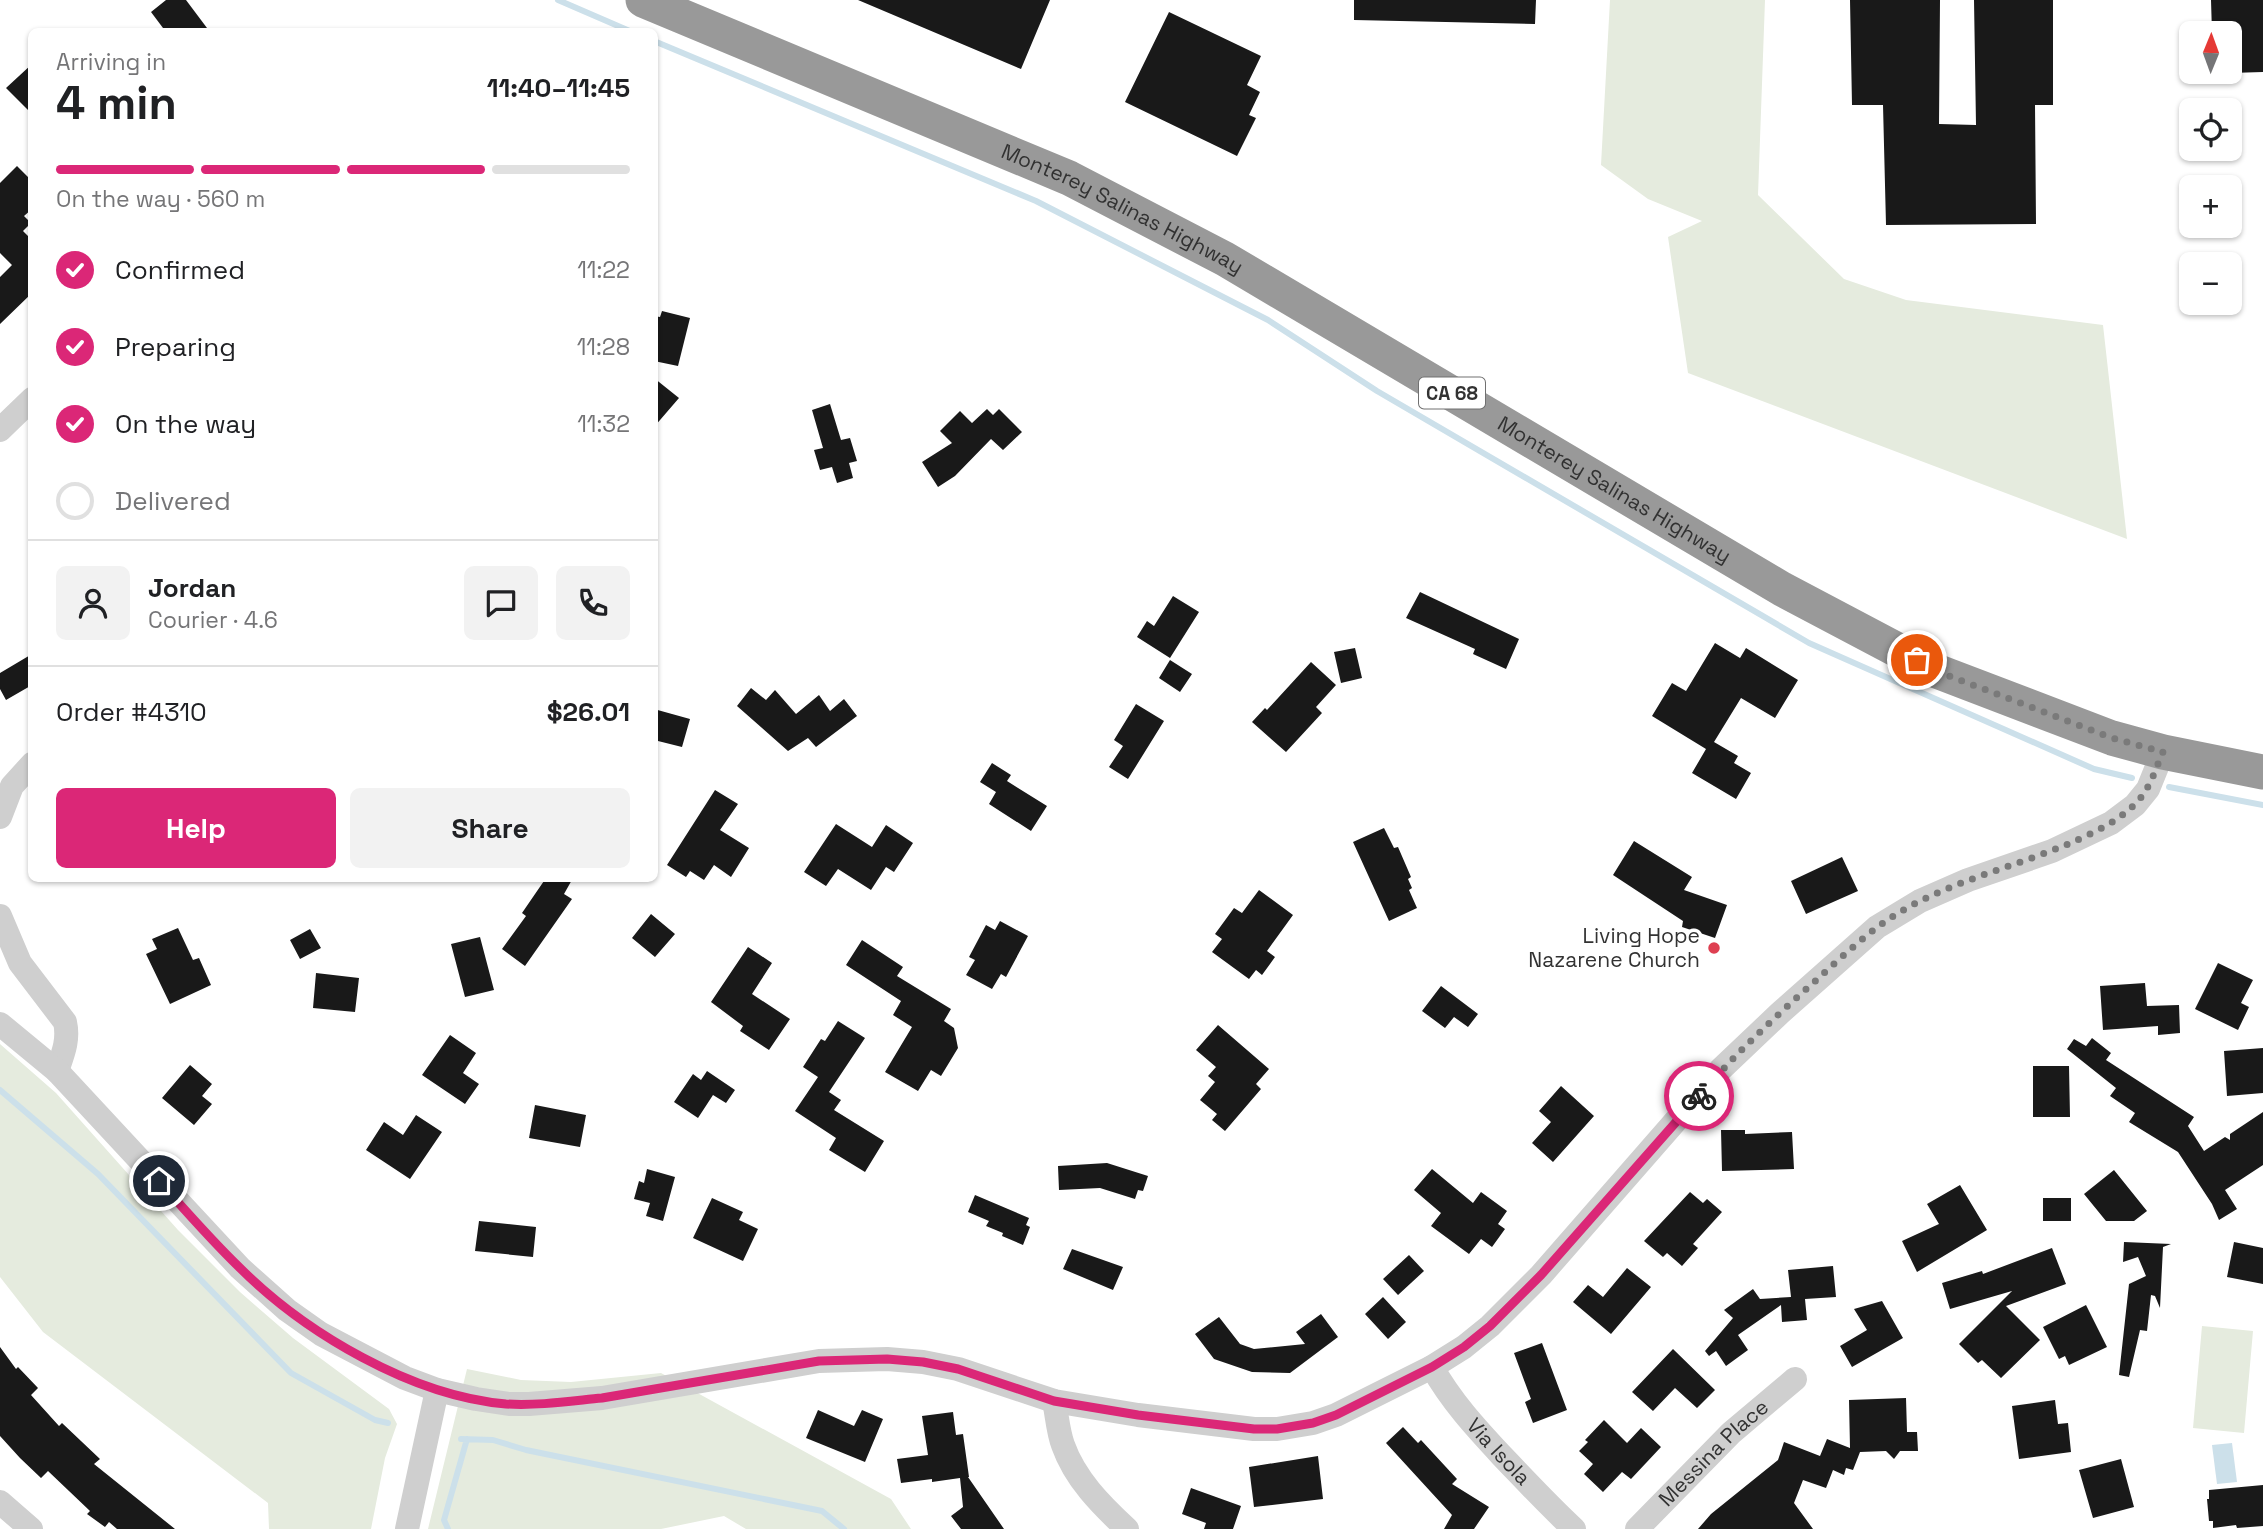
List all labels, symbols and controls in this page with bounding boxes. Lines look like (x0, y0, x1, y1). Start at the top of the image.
north arrow (2179, 21, 2242, 84)
map controls (2179, 21, 2242, 315)
text: Arriving in (56, 47, 166, 77)
text: 11:40–11:45 (487, 71, 630, 105)
text: 4 min (56, 74, 177, 132)
button: locate (2179, 98, 2242, 161)
street label: Monterey Salinas Highway (997, 137, 1248, 280)
button: + (2179, 175, 2242, 238)
text: On the way · 560 m (56, 184, 265, 214)
icon: check (56, 251, 94, 289)
button: − (2179, 252, 2242, 315)
text: Confirmed (115, 253, 245, 287)
text: 11:22 (577, 255, 630, 285)
icon: check (56, 328, 94, 366)
text: Preparing (115, 330, 236, 364)
text: 11:28 (577, 332, 630, 362)
road number: CA 68 (1419, 378, 1485, 408)
icon: check (56, 405, 94, 443)
text: On the way (115, 407, 256, 441)
text: 11:32 (577, 409, 630, 439)
street label: Monterey Salinas Highway (1493, 410, 1736, 569)
text: Delivered (115, 484, 231, 518)
button: person (56, 566, 130, 640)
button: chat (464, 566, 538, 640)
button: phone (556, 566, 630, 640)
text: Jordan (148, 571, 236, 605)
text: Courier · 4.6 (148, 605, 278, 635)
pin (1887, 630, 1947, 690)
icon: bag (1898, 641, 1936, 679)
text: Order #4310 (56, 695, 207, 729)
text: $26.01 (547, 695, 630, 729)
button: Help (56, 788, 336, 868)
button: Share (350, 788, 630, 868)
place label: Living Hope Nazarene Church (1528, 922, 1700, 973)
marker: Living Hope Nazarene Church (1706, 940, 1722, 956)
courier (1664, 1061, 1734, 1131)
icon: bike (1680, 1077, 1718, 1115)
pin (129, 1151, 189, 1211)
icon: home (140, 1162, 178, 1200)
street label: Messina Place (1653, 1393, 1774, 1512)
street label: Via Isola (1461, 1412, 1537, 1491)

